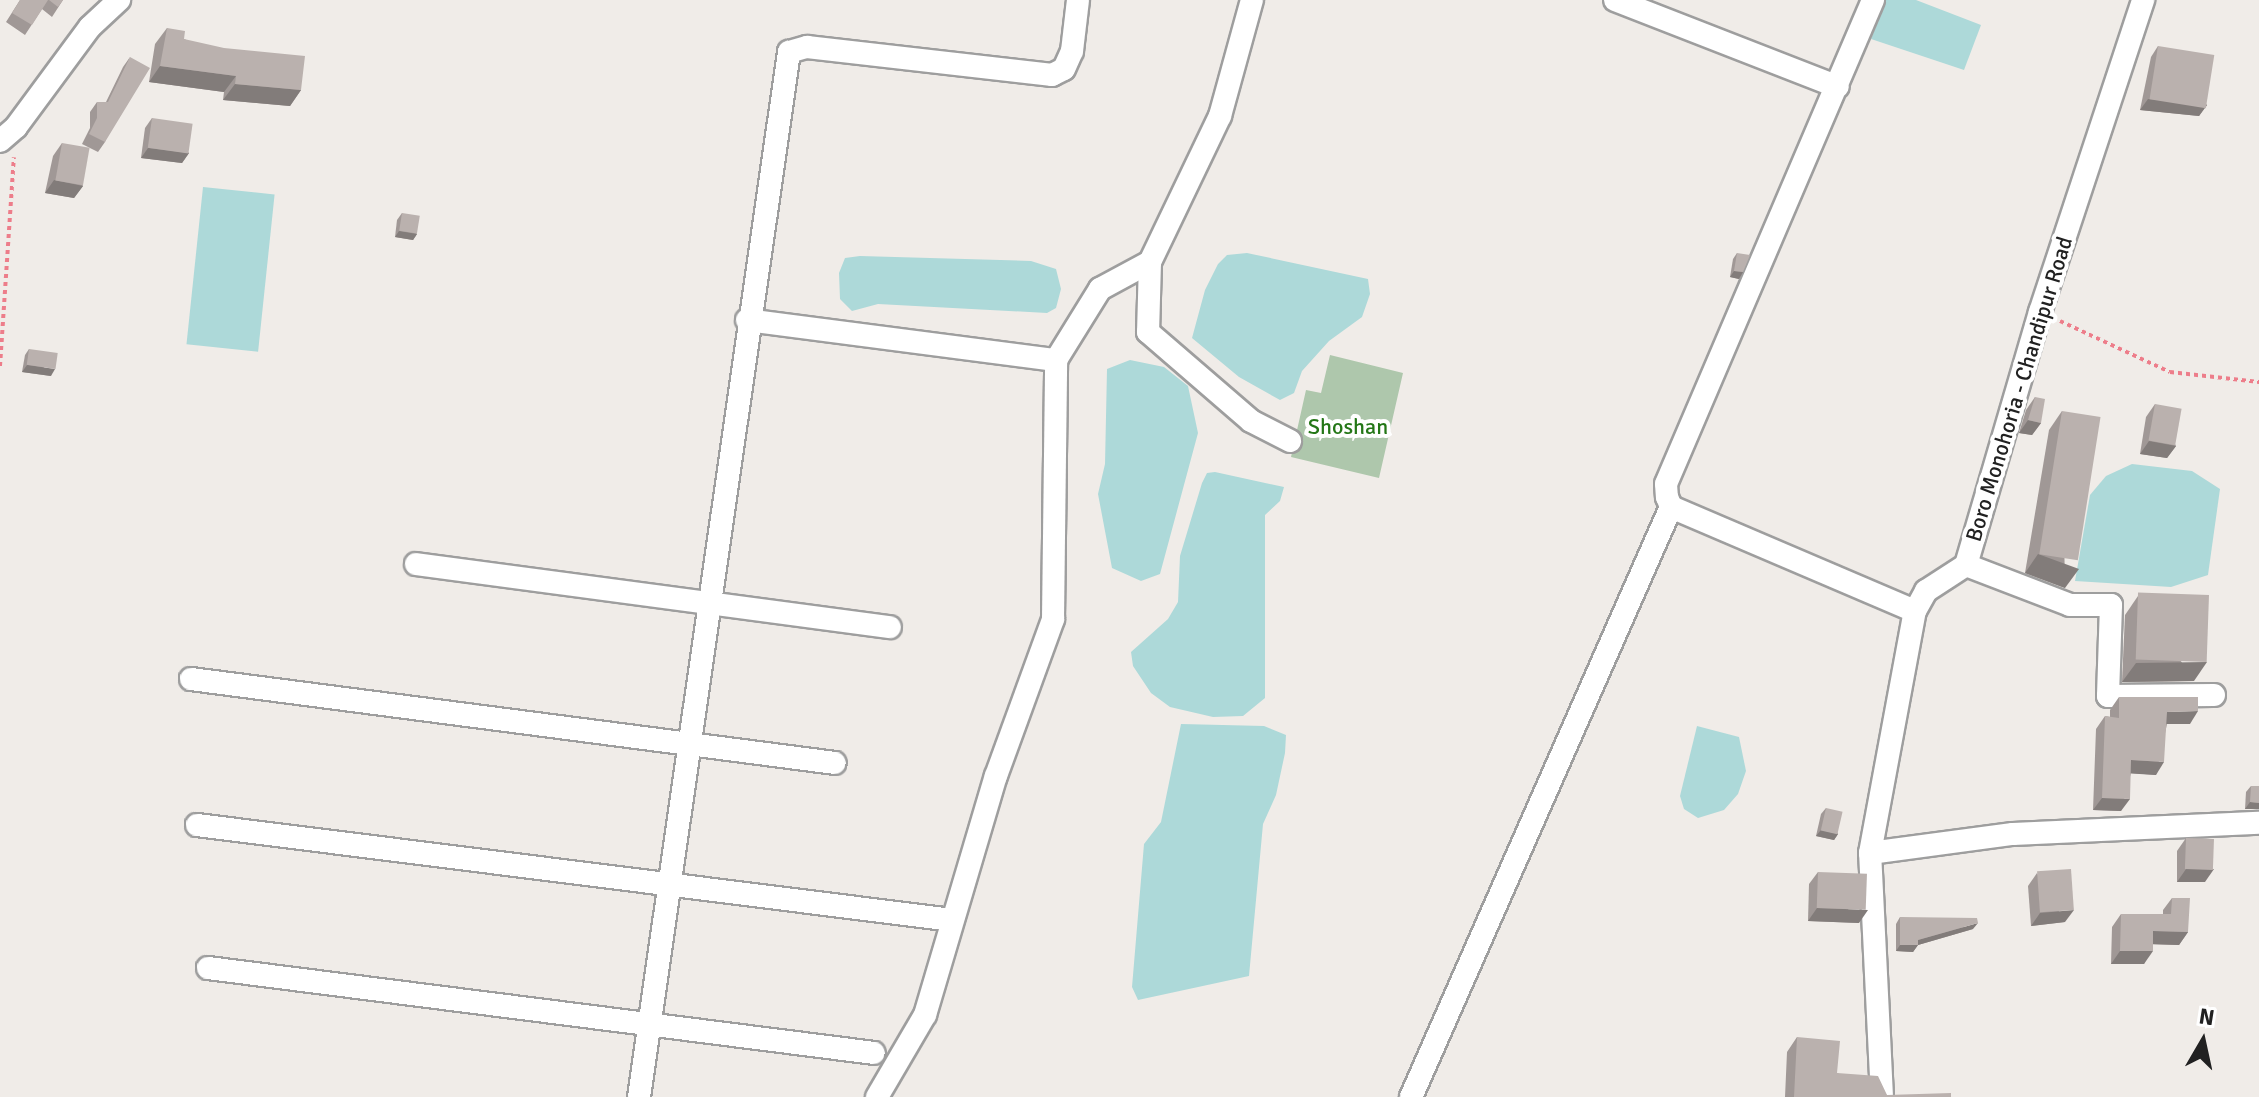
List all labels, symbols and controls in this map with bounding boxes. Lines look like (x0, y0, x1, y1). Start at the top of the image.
street label: Boro Monohoria - Chandipur Road (1960, 233, 2078, 545)
park label: Shoshan (1308, 414, 1388, 440)
north arrow (2163, 1001, 2243, 1081)
text: N (2197, 1002, 2217, 1031)

